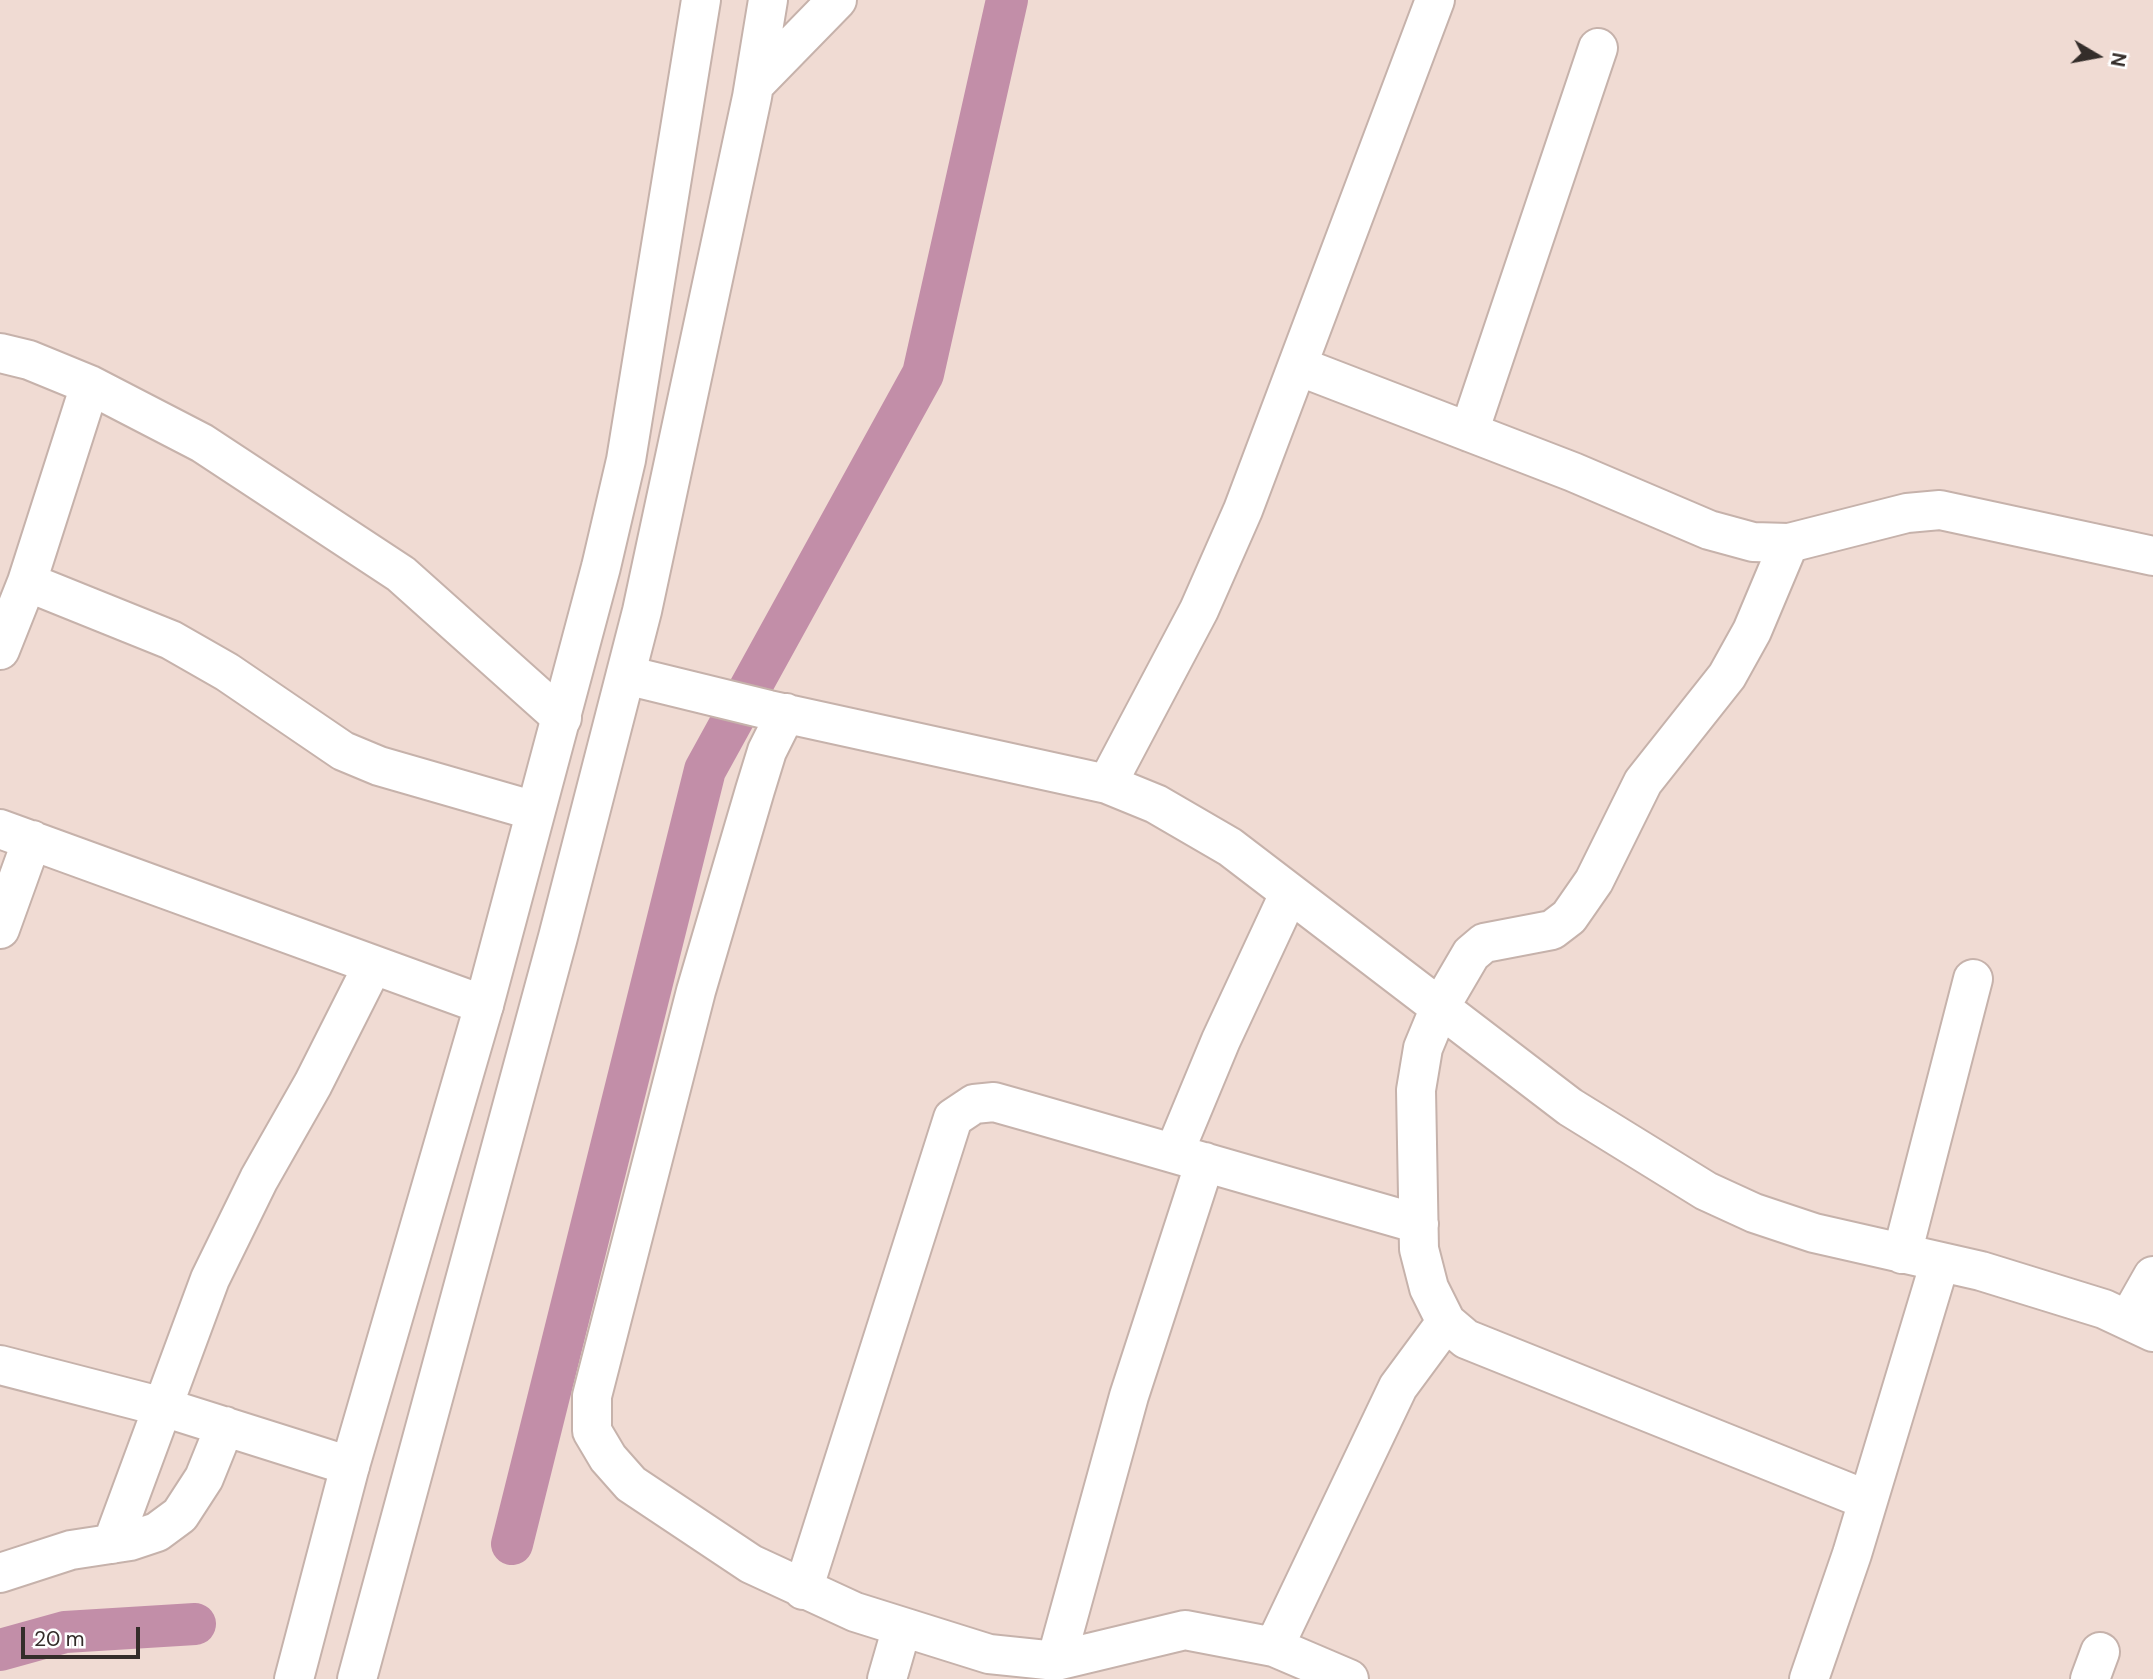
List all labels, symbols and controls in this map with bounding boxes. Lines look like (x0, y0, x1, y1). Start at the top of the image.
north arrow (2062, 21, 2132, 91)
text: N (2105, 51, 2132, 69)
scale bar (24, 1612, 144, 1656)
text: 20 m (34, 1625, 85, 1653)

